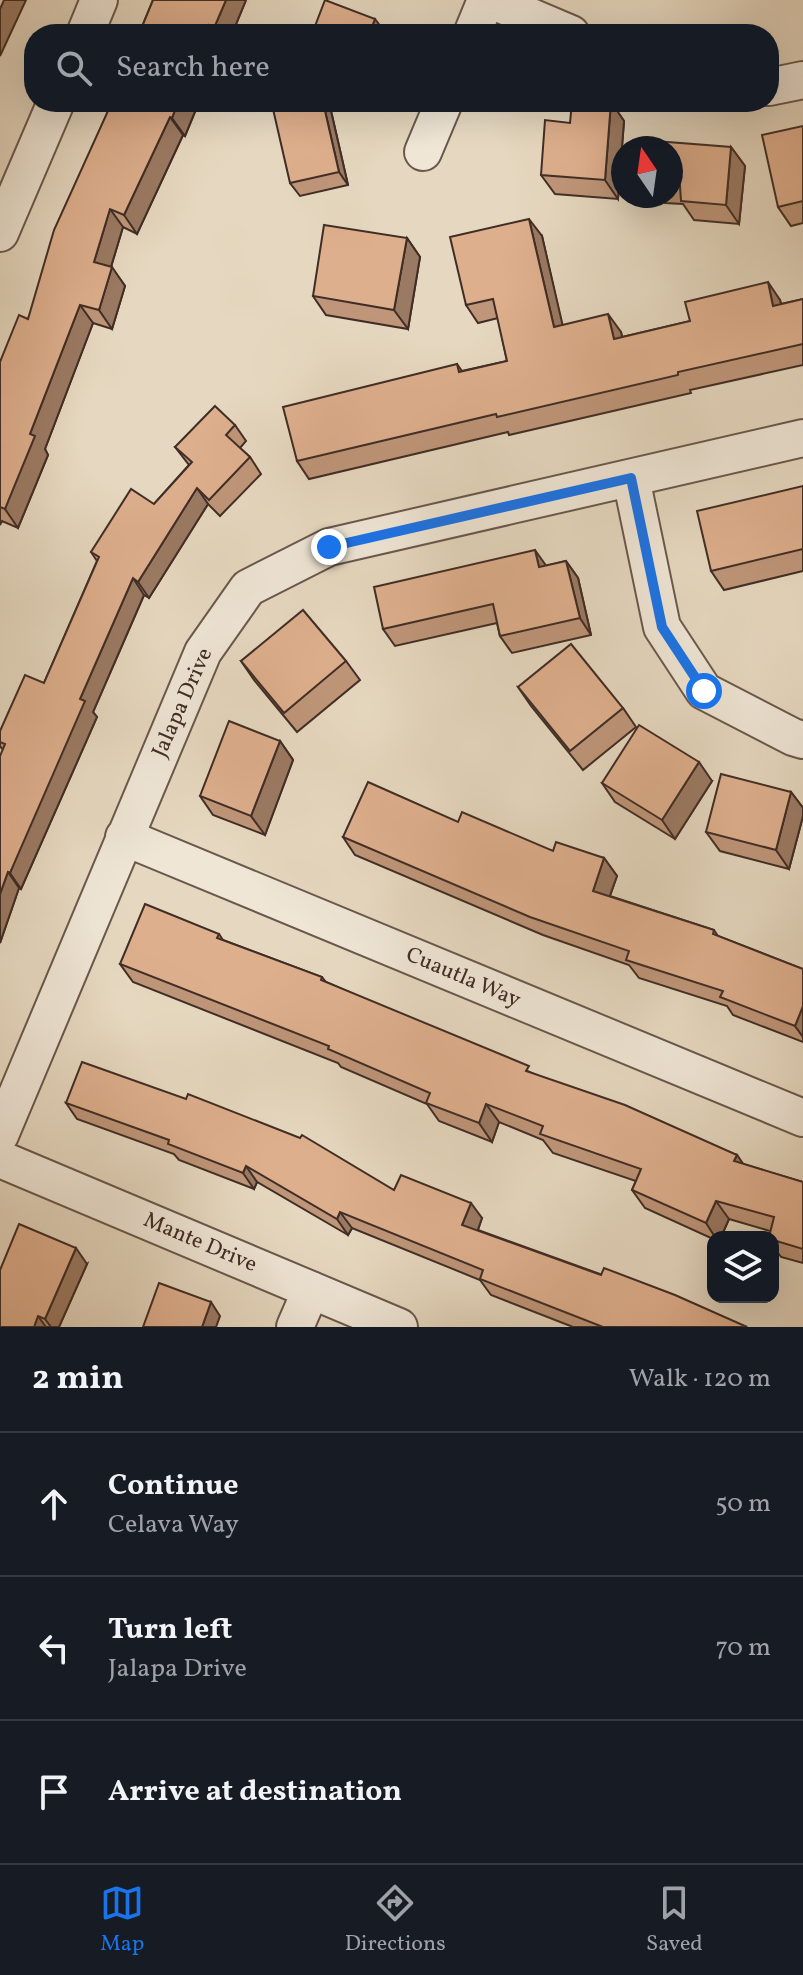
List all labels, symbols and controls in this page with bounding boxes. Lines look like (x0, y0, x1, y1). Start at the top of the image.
search box (24, 24, 779, 112)
icon: search (52, 46, 96, 90)
text: Search here (116, 47, 270, 89)
north arrow (611, 136, 683, 208)
route end (311, 529, 347, 565)
street label: Jalapa Drive (145, 643, 221, 763)
route start (686, 673, 722, 709)
street label: Cuautla Way (401, 940, 525, 1016)
street label: Mante Drive (138, 1205, 262, 1281)
map controls (707, 1231, 779, 1303)
button: layers (707, 1231, 779, 1303)
text: 2 min (32, 1356, 124, 1403)
text: Walk · 120 m (629, 1361, 771, 1397)
text: Continue (108, 1465, 239, 1507)
icon: ahead (32, 1482, 76, 1526)
text: 50 m (715, 1486, 771, 1522)
text: Celava Way (108, 1507, 239, 1543)
text: Turn left (108, 1609, 232, 1651)
icon: left (32, 1626, 76, 1670)
text: 70 m (716, 1630, 771, 1666)
text: Jalapa Drive (108, 1651, 247, 1687)
icon: arrive (32, 1770, 76, 1814)
text: Arrive at destination (108, 1771, 402, 1813)
tab: Map (100, 1881, 144, 1960)
tab: Directions (345, 1881, 446, 1960)
tab: Saved (646, 1881, 703, 1960)

